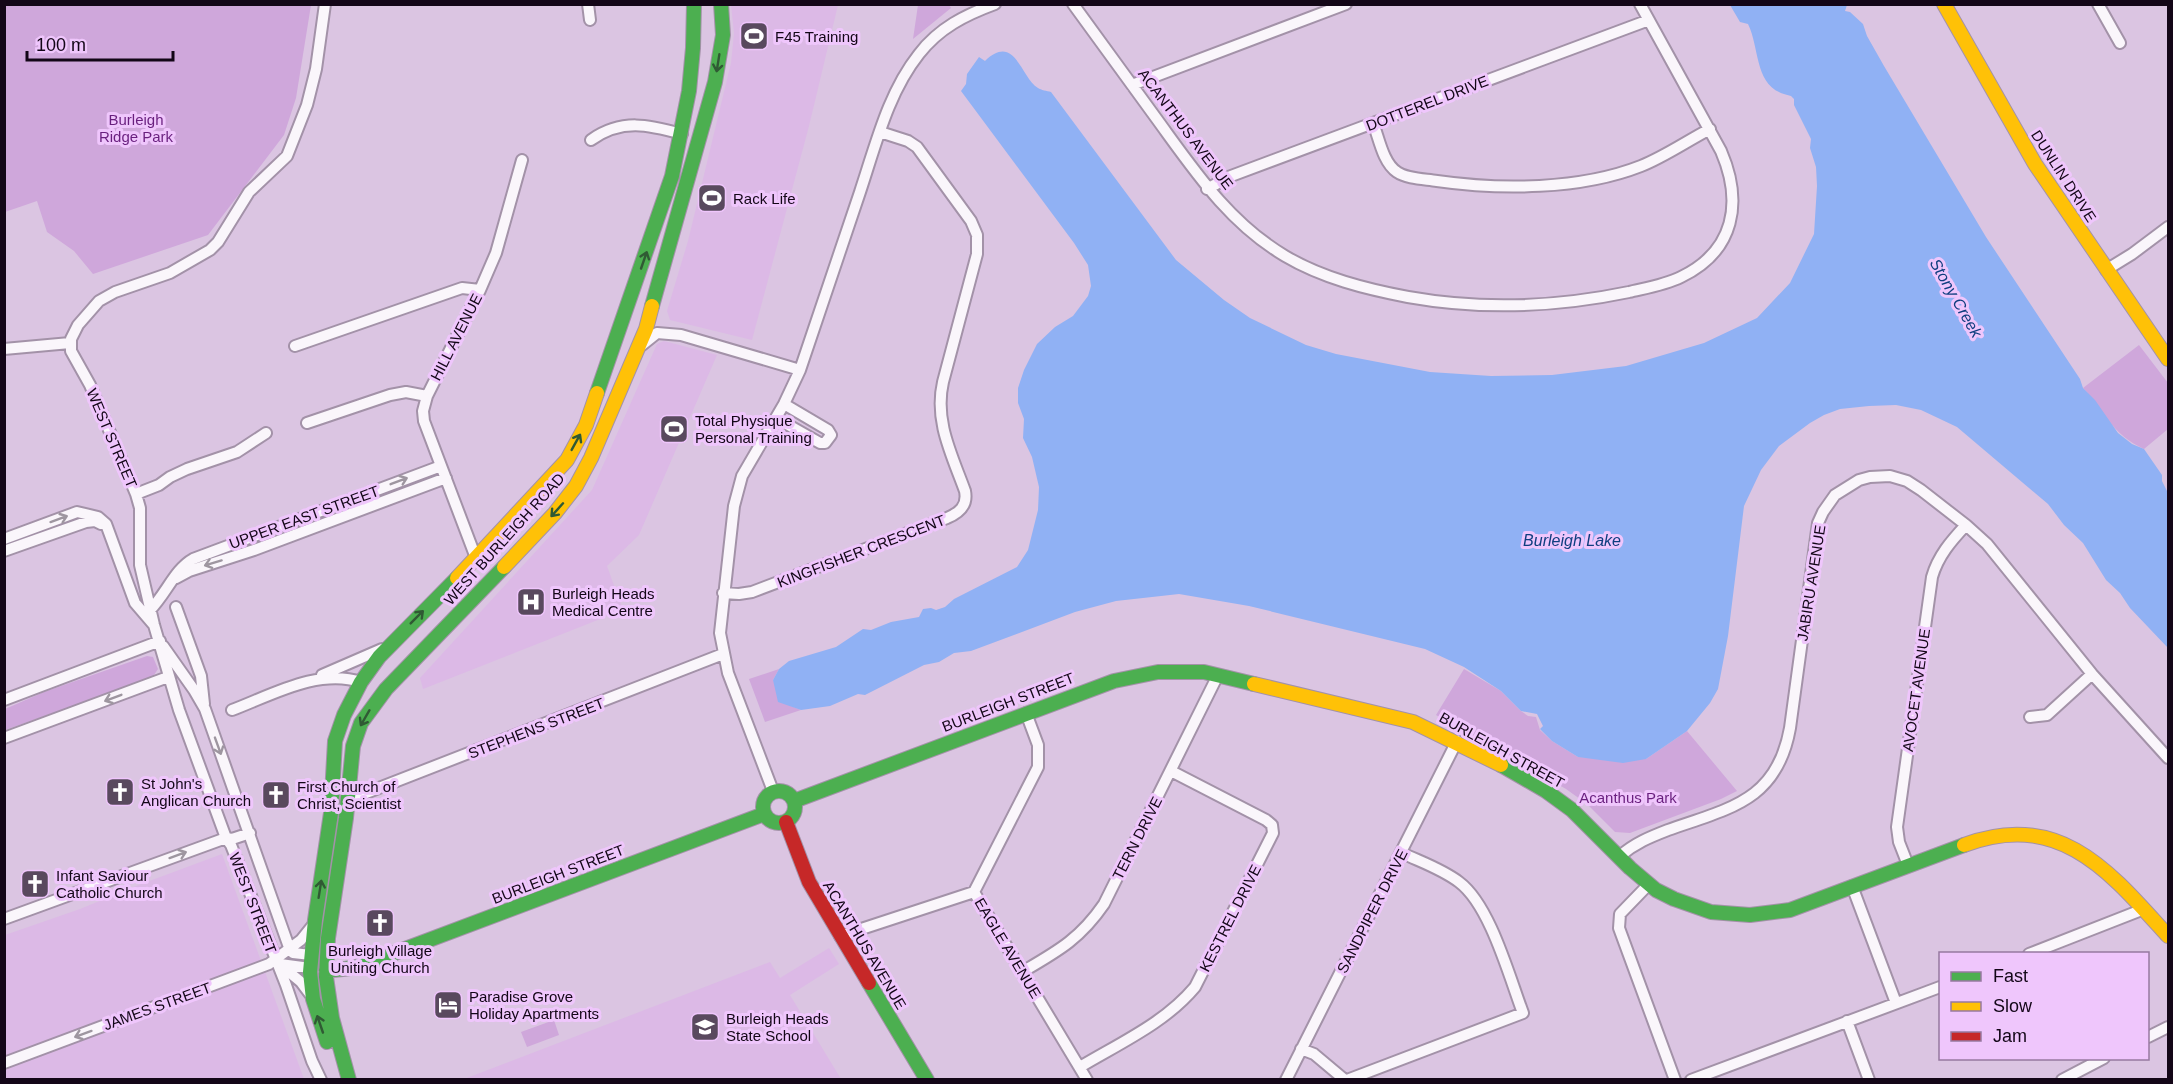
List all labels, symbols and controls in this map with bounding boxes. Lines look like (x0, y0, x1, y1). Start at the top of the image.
sports icon: F45 Training (738, 20, 770, 52)
scale bar (27, 24, 172, 62)
place label: F45 Training (775, 28, 858, 45)
text: 100 m (36, 35, 86, 55)
one-way arrow (713, 52, 724, 72)
street label: ACANTHUS AVENUE (1135, 65, 1237, 193)
street label: DOTTEREL DRIVE (1364, 72, 1490, 134)
park label: Burleigh Ridge Park (99, 111, 174, 145)
street label: DUNLIN DRIVE (2028, 127, 2100, 225)
sports icon: Rack Life (696, 182, 728, 214)
place label: Rack Life (733, 190, 796, 207)
one-way arrow (639, 251, 650, 270)
water label: Stony Creek (1927, 256, 1986, 341)
street label: HILL AVENUE (427, 291, 485, 383)
street label: WEST STREET (83, 386, 141, 490)
place label: Total Physique Personal Training (695, 412, 812, 446)
sports icon: Total Physique Personal Training (658, 413, 690, 445)
one-way arrow (571, 434, 583, 451)
street label: WEST BURLEIGH ROAD (440, 469, 568, 608)
one-way arrow (390, 475, 408, 486)
street label: UPPER EAST STREET (227, 482, 381, 552)
one-way arrow (549, 503, 564, 518)
street label: KINGFISHER CRESCENT (775, 511, 947, 591)
one-way arrow (50, 512, 68, 523)
street label: JABIRU AVENUE (1793, 524, 1829, 642)
water label: Burleigh Lake (1523, 532, 1621, 549)
one-way arrow (204, 558, 223, 569)
place label: Burleigh Heads Medical Centre (552, 585, 655, 619)
hospital icon: Burleigh Heads Medical Centre (515, 586, 547, 618)
one-way arrow (410, 610, 425, 624)
street label: AVOCET AVENUE (1899, 627, 1933, 753)
street label: BURLEIGH STREET (940, 669, 1076, 735)
one-way arrow (104, 693, 123, 704)
street label: STEPHENS STREET (466, 694, 606, 762)
one-way arrow (359, 709, 371, 726)
street label: BURLEIGH STREET (1437, 709, 1567, 791)
one-way arrow (213, 737, 224, 755)
place label: St John's Anglican Church (141, 775, 251, 809)
church icon: St John's Anglican Church (104, 776, 136, 808)
place label: First Church of Christ, Scientist (297, 778, 402, 812)
church icon: First Church of Christ, Scientist (260, 779, 292, 811)
park label: Acanthus Park (1579, 789, 1677, 806)
street label: TERN DRIVE (1109, 794, 1165, 882)
street label: BURLEIGH STREET (490, 841, 626, 907)
street label: SANDPIPER DRIVE (1333, 846, 1411, 976)
one-way arrow (168, 849, 186, 860)
street label: WEST STREET (226, 850, 280, 956)
street label: KESTREL DRIVE (1196, 862, 1264, 974)
place label: Infant Saviour Catholic Church (56, 867, 163, 901)
church icon: Infant Saviour Catholic Church (19, 868, 51, 900)
street label: ACANTHUS AVENUE (820, 878, 910, 1012)
one-way arrow (314, 880, 325, 899)
street label: EAGLE AVENUE (971, 895, 1045, 1001)
church icon: Burleigh Village Uniting Church (364, 907, 396, 939)
place label: Burleigh Village Uniting Church (328, 942, 432, 976)
legend (1939, 952, 2149, 1060)
text: Fast (1993, 966, 2028, 986)
street label: JAMES STREET (101, 979, 213, 1033)
place label: Paradise Grove Holiday Apartments (469, 988, 599, 1022)
hotel icon: Paradise Grove Holiday Apartments (432, 989, 464, 1021)
text: Slow (1993, 996, 2033, 1016)
place label: Burleigh Heads State School (726, 1010, 829, 1044)
school or university icon: Burleigh Heads State School (689, 1011, 721, 1043)
one-way arrow (314, 1015, 325, 1034)
text: Jam (1993, 1026, 2027, 1046)
one-way arrow (75, 1029, 93, 1040)

